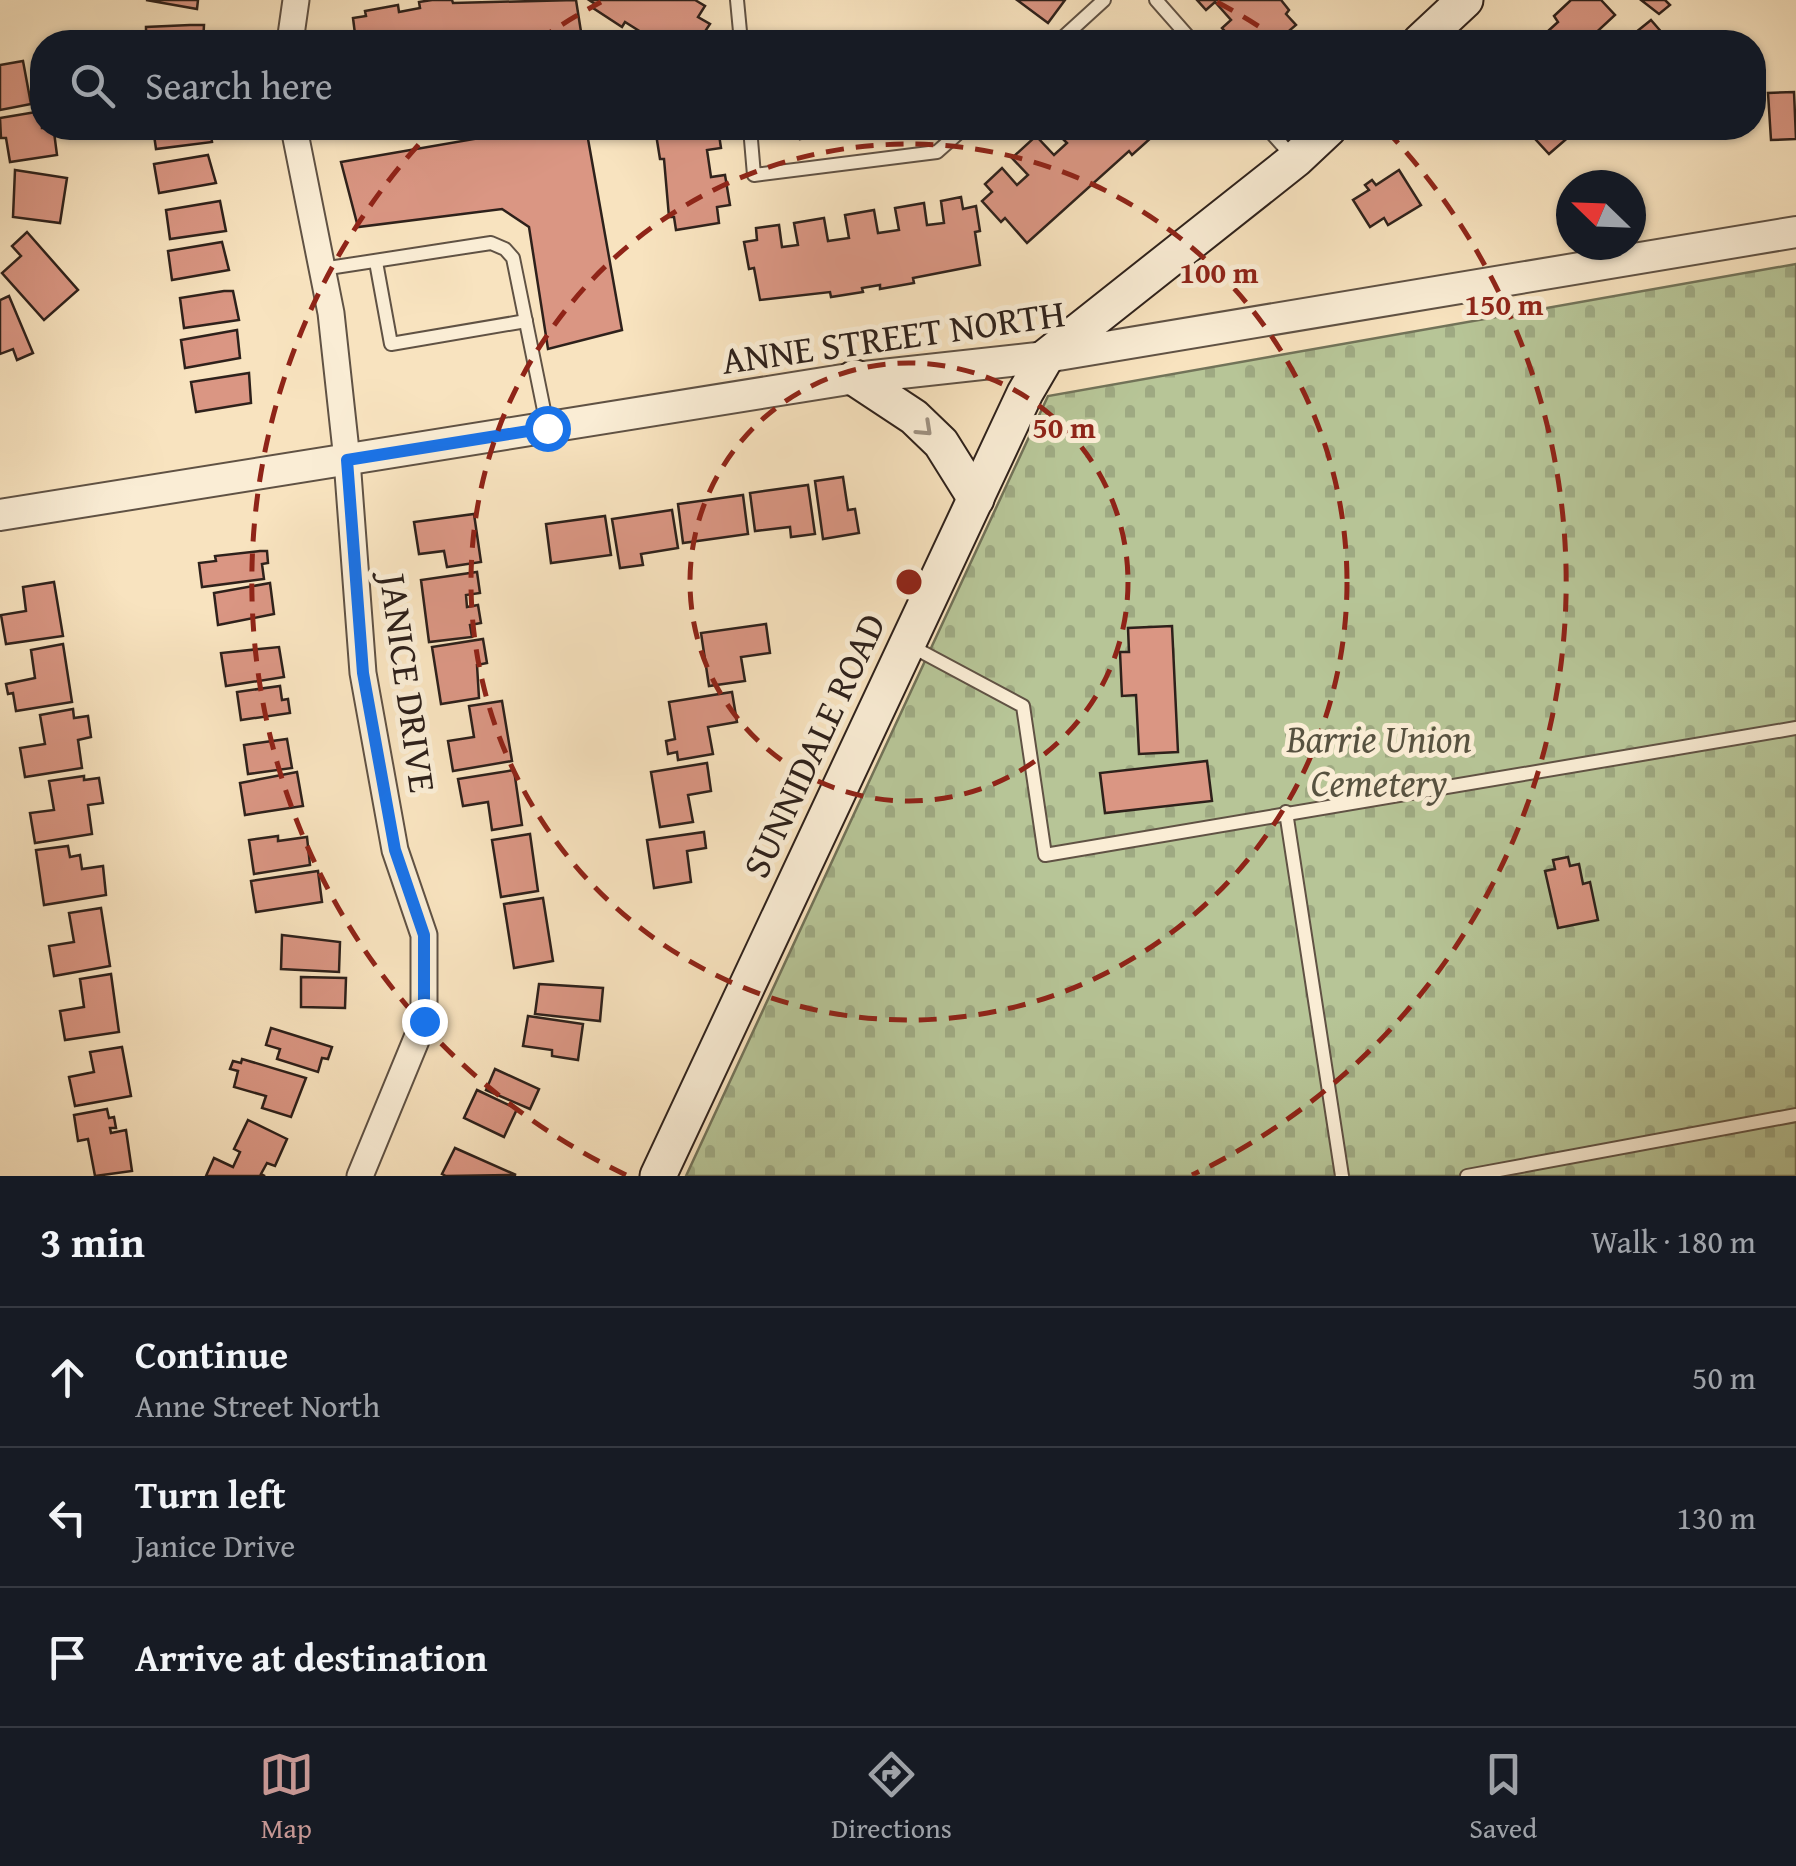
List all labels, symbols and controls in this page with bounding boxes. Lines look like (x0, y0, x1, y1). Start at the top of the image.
search box (30, 30, 1766, 140)
text: Search here (145, 57, 333, 113)
icon: search (65, 58, 120, 113)
north arrow (1556, 170, 1646, 260)
text: 100 m (1180, 250, 1259, 294)
text: 150 m (1465, 282, 1544, 326)
street label: ANNE STREET NORTH (718, 284, 1068, 388)
text: 50 m (1032, 405, 1096, 449)
route start (525, 406, 571, 452)
one-way arrow (914, 417, 932, 435)
centre of rings (891, 564, 927, 600)
street label: JANICE DRIVE (365, 566, 452, 796)
street label: SUNNIDALE ROAD (727, 604, 899, 886)
park label: Barrie Union Cemetery (1285, 710, 1472, 810)
route end (402, 999, 448, 1045)
text: 3 min (40, 1211, 145, 1272)
text: Walk · 180 m (1591, 1218, 1756, 1265)
text: Continue (135, 1326, 288, 1382)
icon: ahead (40, 1350, 95, 1405)
text: 50 m (1692, 1354, 1756, 1401)
text: Anne Street North (135, 1382, 380, 1429)
text: Turn left (135, 1466, 286, 1522)
icon: left (40, 1490, 95, 1545)
text: 130 m (1677, 1494, 1756, 1541)
text: Janice Drive (135, 1522, 295, 1569)
text: Arrive at destination (135, 1629, 488, 1685)
icon: arrive (40, 1630, 95, 1685)
tab: Map (259, 1747, 314, 1848)
tab: Directions (831, 1747, 952, 1848)
tab: Saved (1469, 1747, 1537, 1848)

